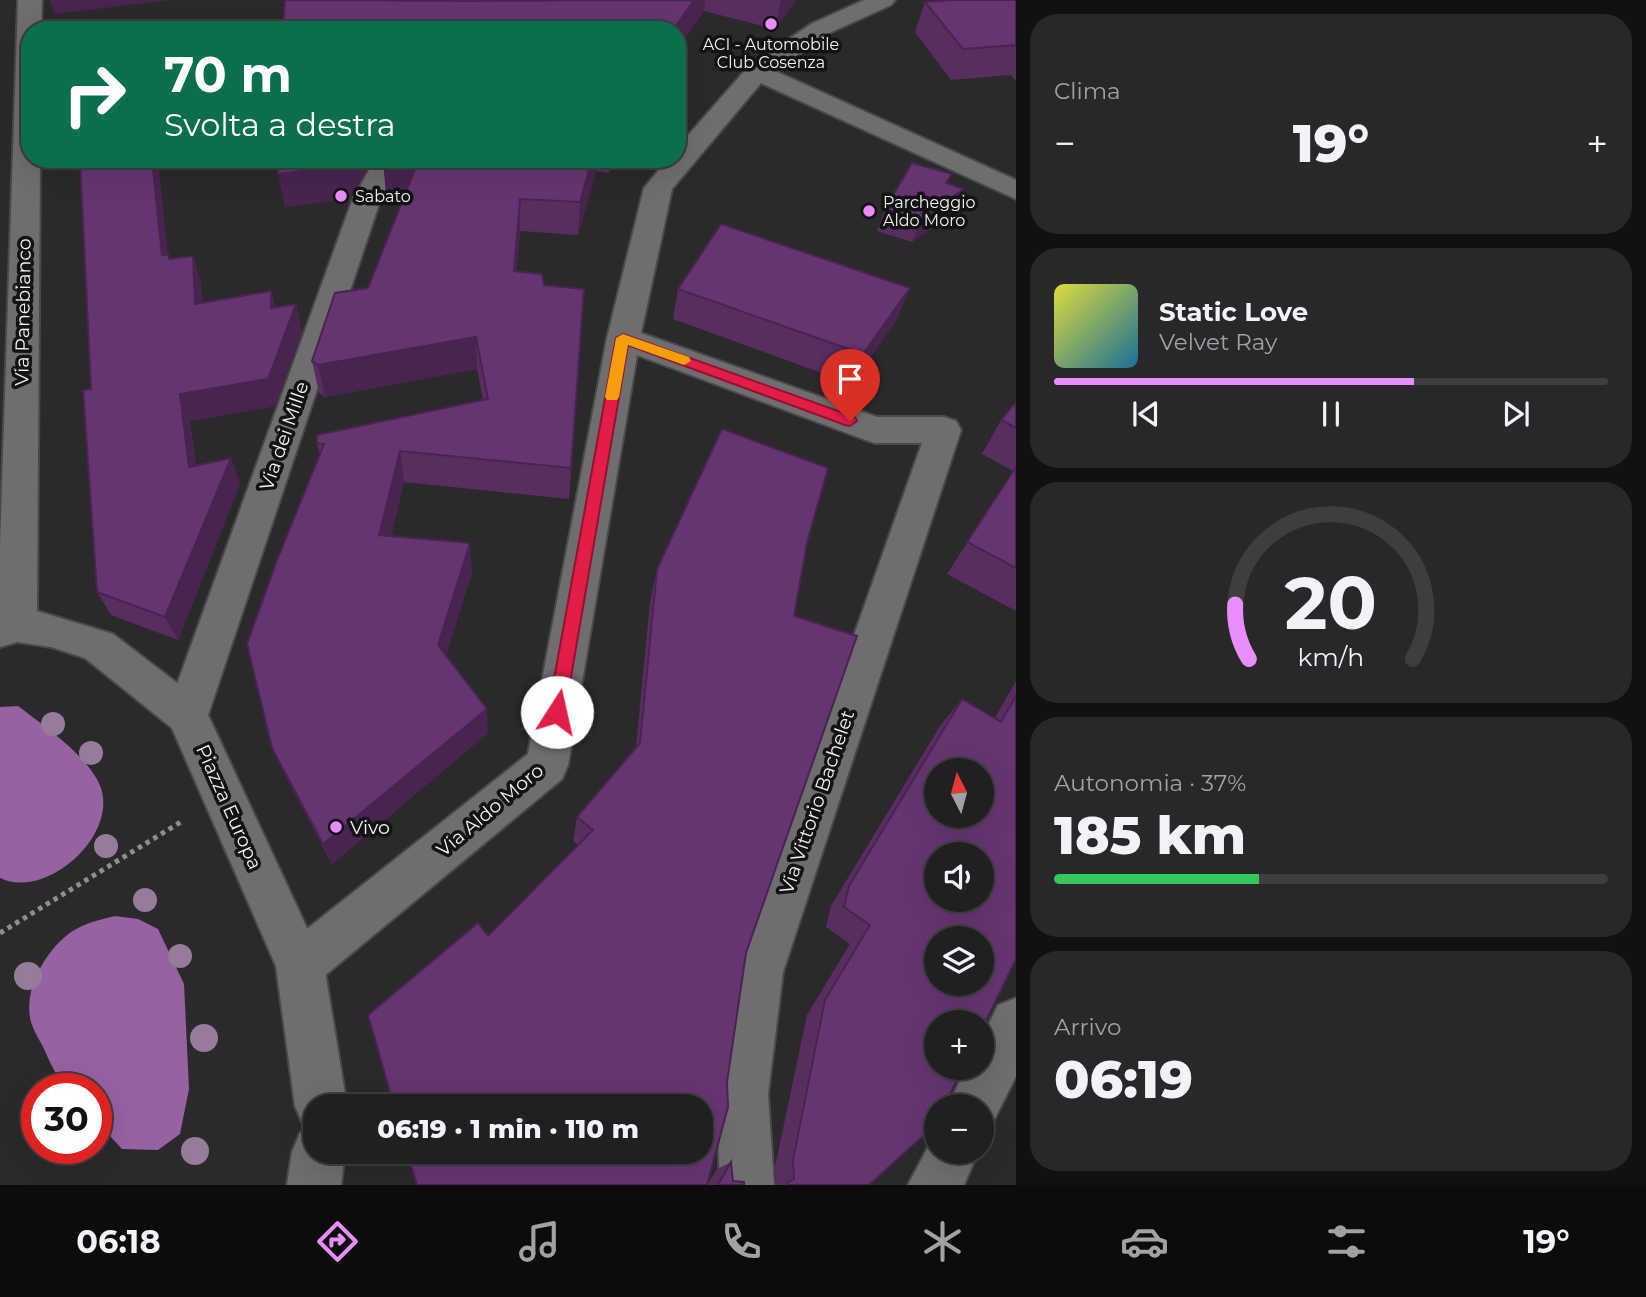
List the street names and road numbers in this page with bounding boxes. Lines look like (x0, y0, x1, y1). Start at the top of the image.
street label: Via Panebianco (10, 238, 36, 386)
street label: Via dei Mille (255, 379, 313, 493)
street label: Via Vittorio Bachelet (775, 707, 859, 897)
street label: Piazza Europa (191, 741, 267, 873)
street label: Via Aldo Moro (432, 759, 548, 861)

